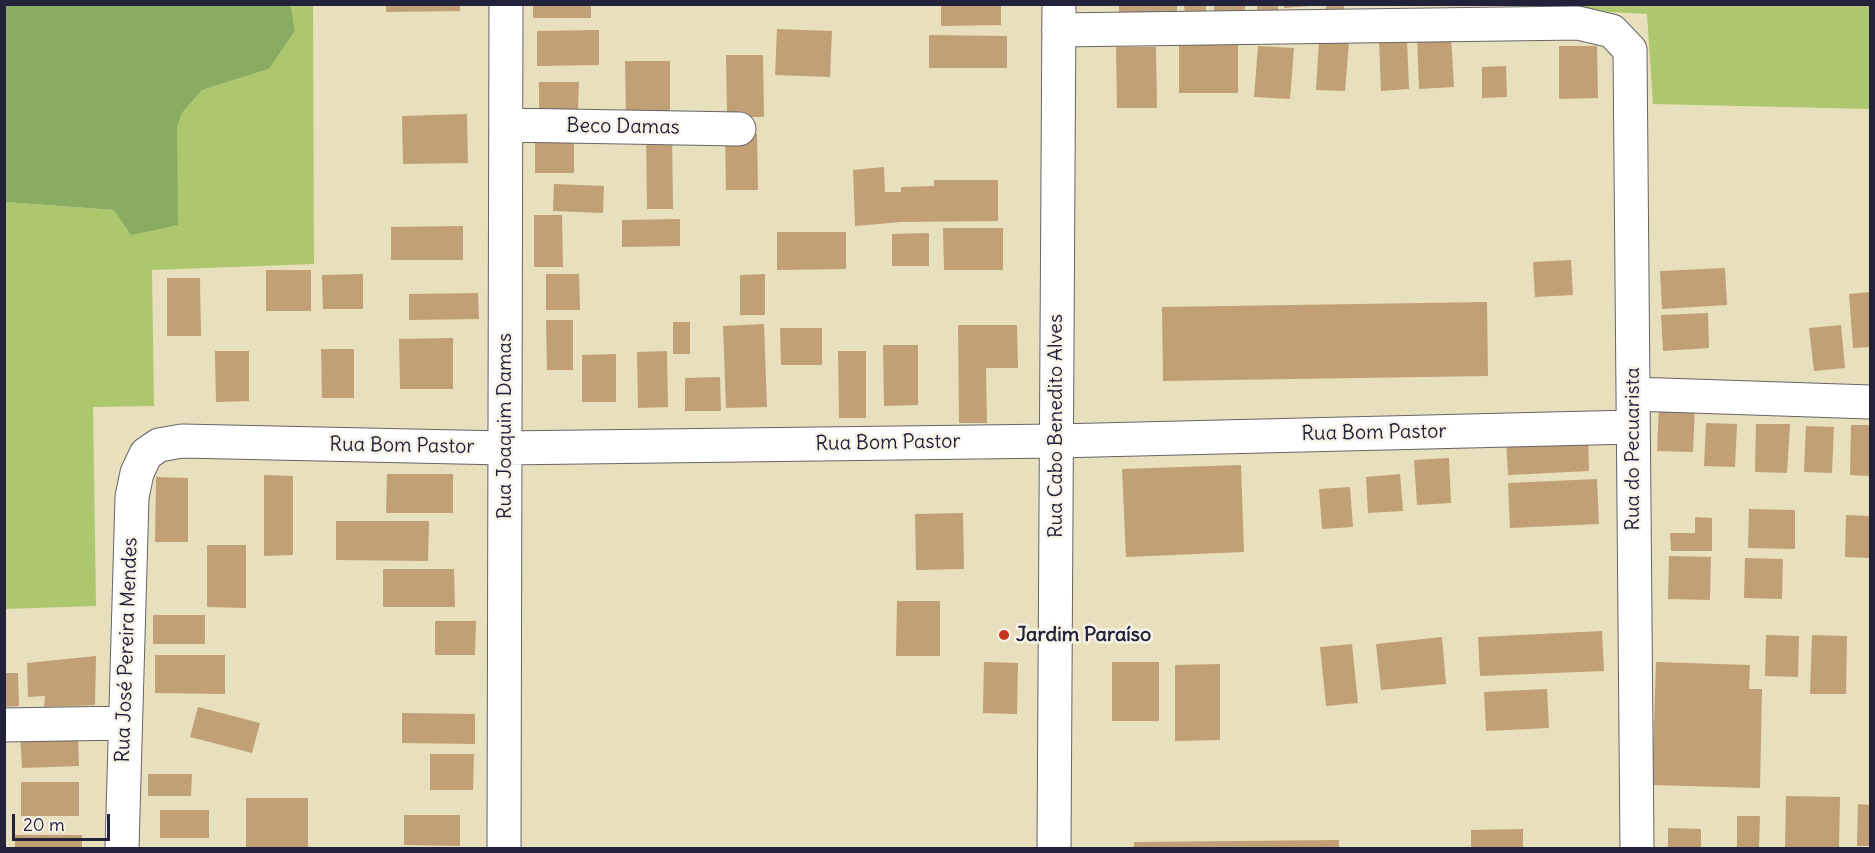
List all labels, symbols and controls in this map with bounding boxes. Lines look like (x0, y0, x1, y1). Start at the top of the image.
street label: Beco Damas (566, 114, 680, 140)
street label: Rua Cabo Benedito Alves (1044, 314, 1068, 538)
street label: Rua Joaquim Damas (493, 333, 517, 519)
street label: Rua do Pecuarista (1621, 367, 1645, 531)
street label: Rua Bom Pastor (1301, 420, 1447, 446)
street label: Rua Bom Pastor (815, 430, 961, 456)
street label: Rua Bom Pastor (329, 433, 475, 459)
street label: Rua José Pereira Mendes (111, 537, 143, 763)
place label: Jardim Paraíso (1016, 623, 1151, 647)
marker: Jardim Paraíso (997, 628, 1011, 642)
scale bar (15, 802, 112, 840)
text: 20 m (23, 813, 65, 836)

